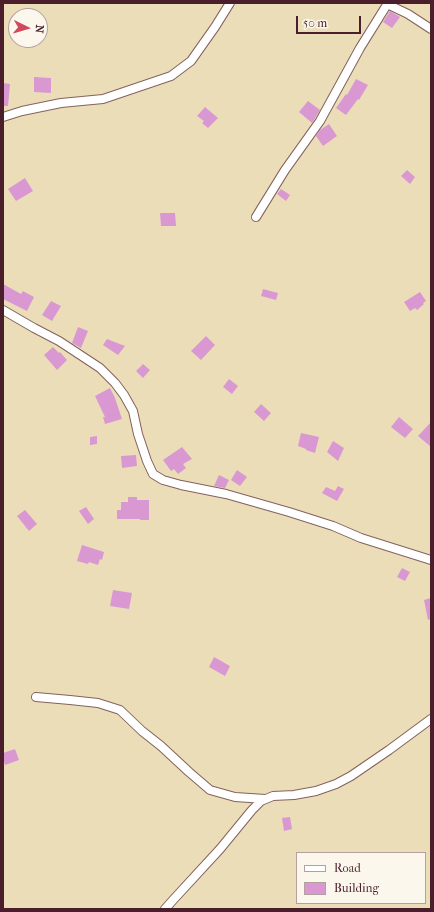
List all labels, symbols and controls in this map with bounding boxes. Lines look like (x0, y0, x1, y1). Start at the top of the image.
north arrow (8, 8, 48, 48)
scale bar (298, 8, 363, 34)
text: 50 m (303, 16, 327, 30)
text: N (33, 24, 46, 34)
legend (296, 852, 426, 904)
text: Road (334, 861, 361, 875)
text: Building (334, 881, 379, 895)

